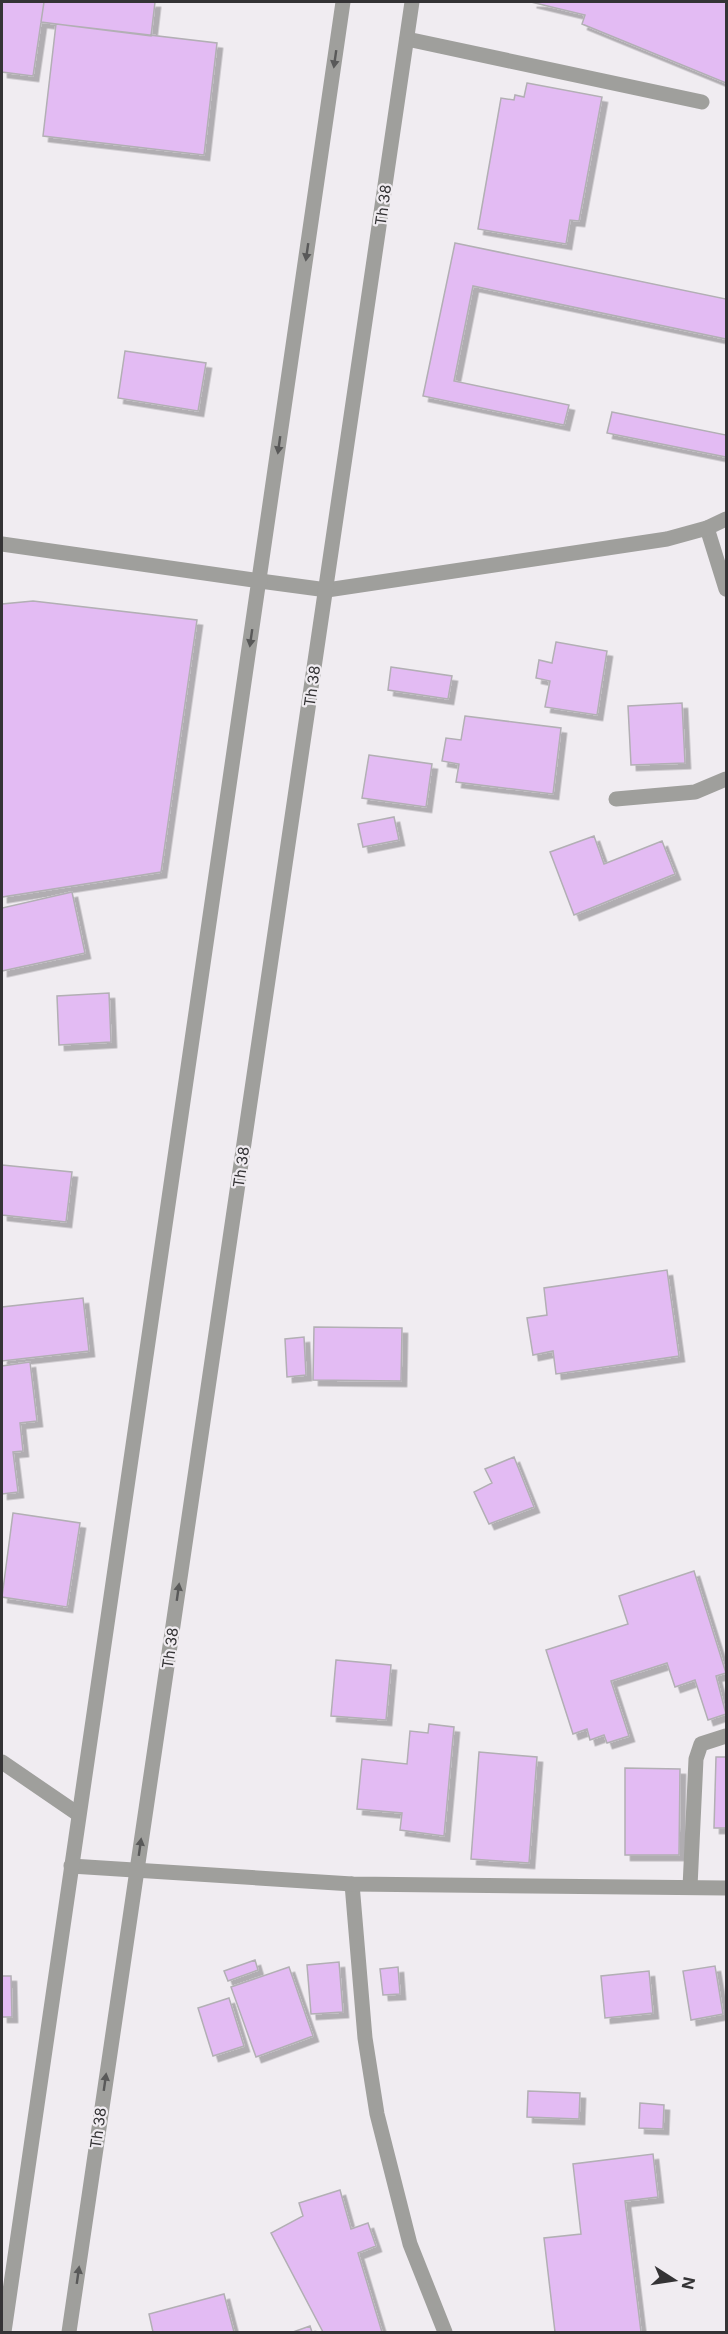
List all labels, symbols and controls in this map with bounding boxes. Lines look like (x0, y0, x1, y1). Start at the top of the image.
one-way arrow (331, 50, 340, 69)
street label: Th 38 (371, 183, 395, 227)
one-way arrow (303, 243, 312, 262)
one-way arrow (275, 436, 284, 455)
one-way arrow (247, 629, 256, 648)
street label: Th 38 (300, 664, 324, 708)
street label: Th 38 (229, 1145, 253, 1189)
one-way arrow (173, 1582, 182, 1601)
street label: Th 38 (158, 1626, 182, 1670)
one-way arrow (136, 1838, 145, 1857)
one-way arrow (101, 2072, 110, 2091)
street label: Th 38 (86, 2106, 110, 2150)
north arrow (644, 2250, 704, 2310)
one-way arrow (73, 2265, 82, 2284)
text: N (678, 2275, 700, 2291)

